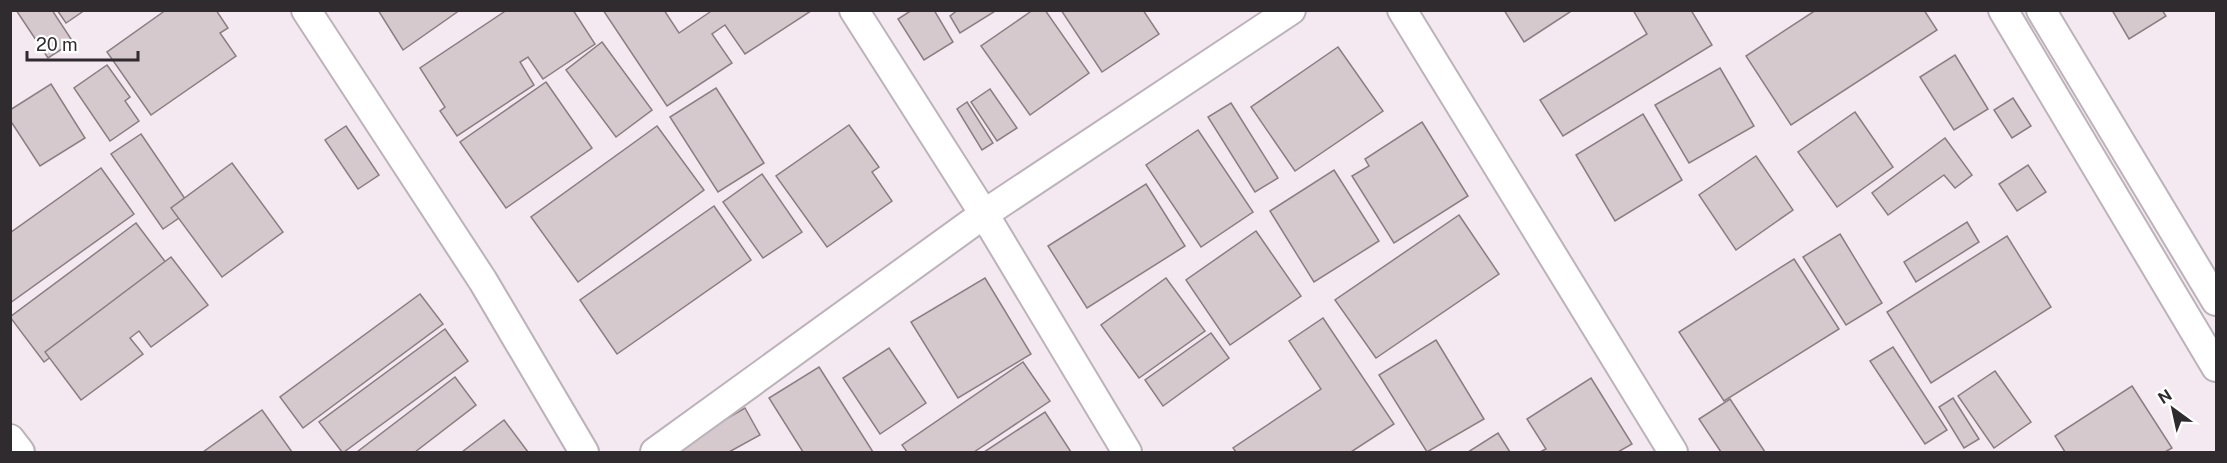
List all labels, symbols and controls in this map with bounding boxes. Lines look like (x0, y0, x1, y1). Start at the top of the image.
scale bar (27, 24, 138, 62)
text: 20 m (36, 34, 78, 55)
north arrow (2143, 379, 2203, 439)
text: N (2155, 385, 2176, 408)

